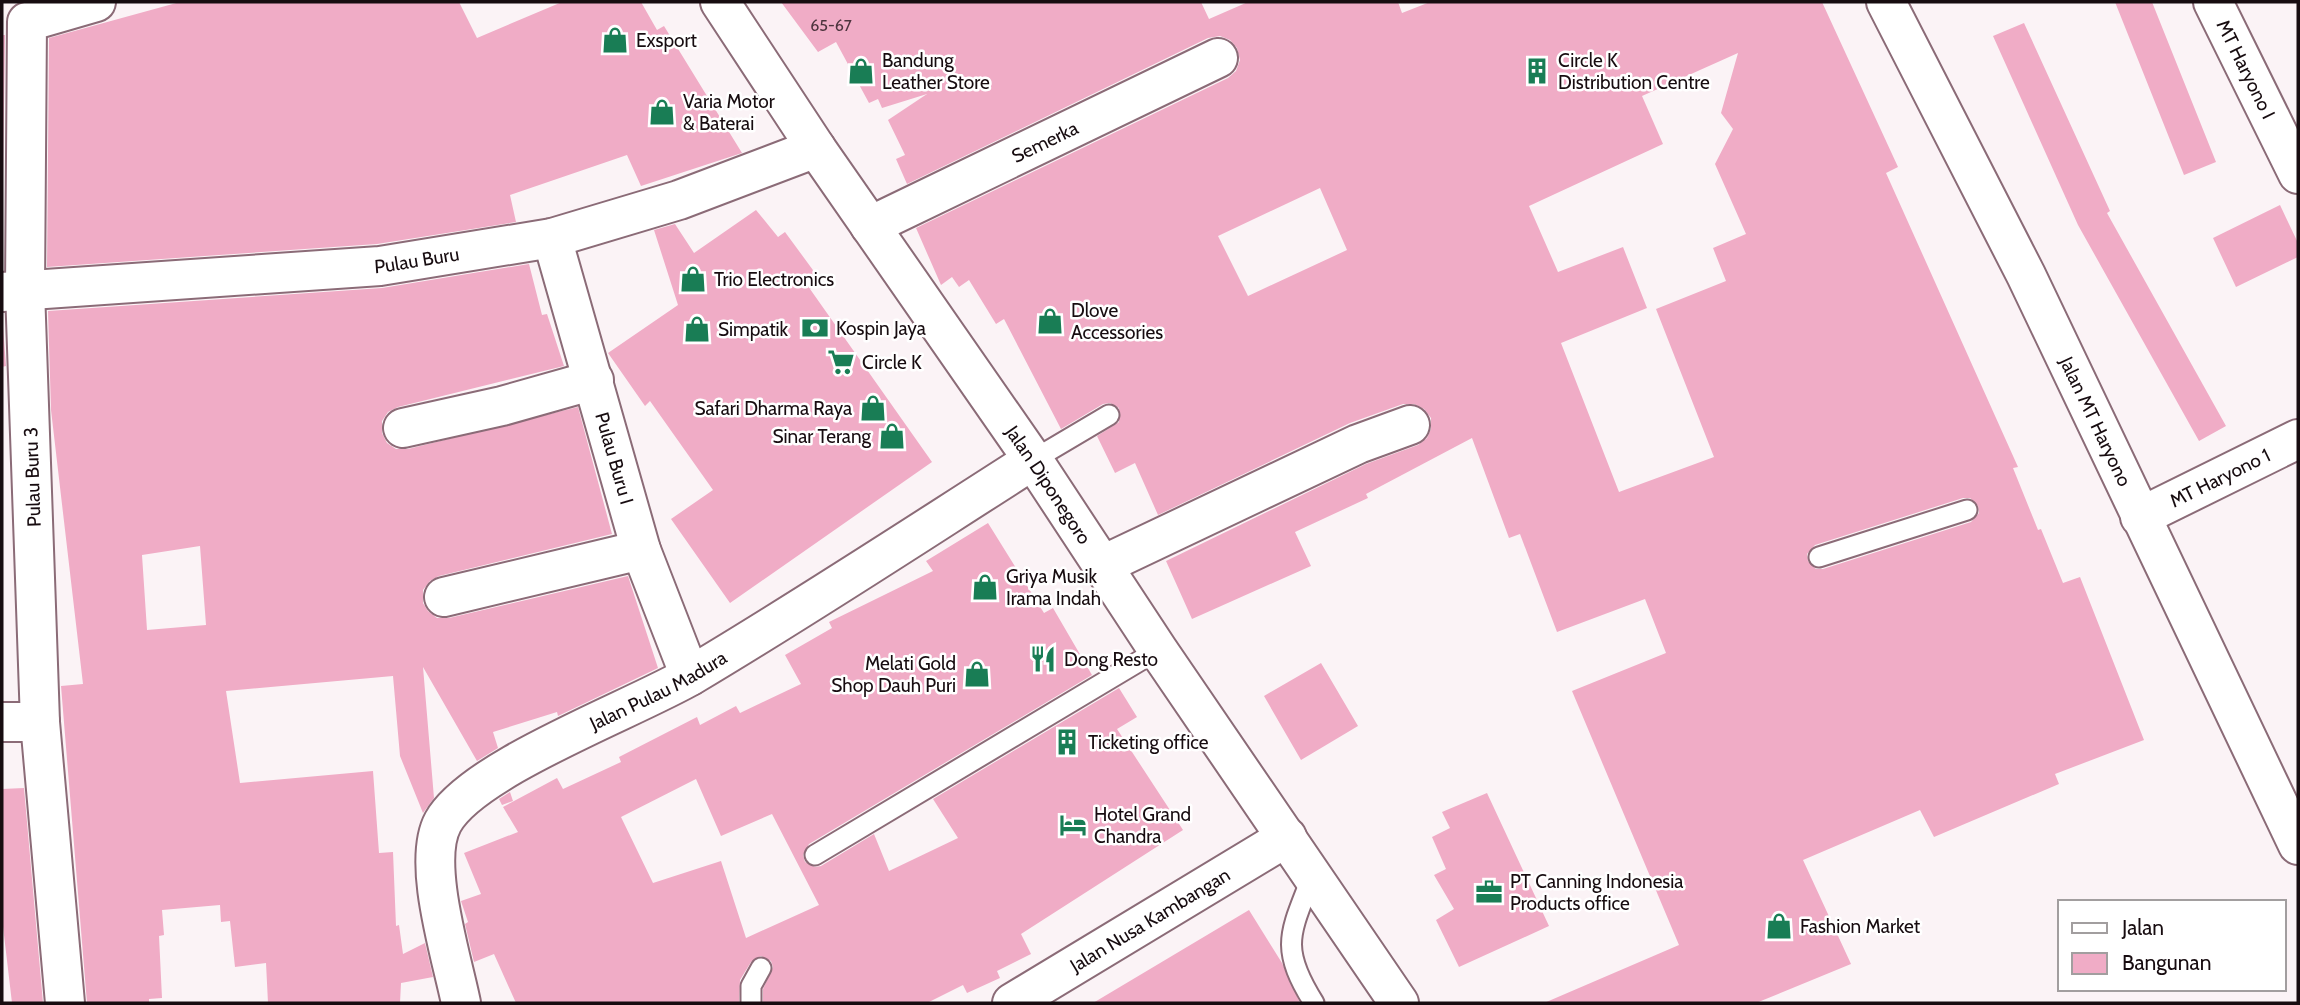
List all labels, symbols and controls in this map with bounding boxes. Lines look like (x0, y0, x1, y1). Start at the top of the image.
house number: 65-67 (810, 16, 852, 35)
street label: MT Haryono I (2212, 16, 2280, 123)
shop icon: Exsport (600, 25, 630, 55)
place label: Exsport (636, 29, 697, 52)
place label: Bandung Leather Store (882, 49, 990, 94)
place label: Circle K Distribution Centre (1558, 49, 1710, 94)
shop icon: Bandung Leather Store (846, 56, 876, 86)
building icon: Circle K Distribution Centre (1522, 56, 1552, 86)
place label: Varia Motor & Baterai (683, 90, 775, 135)
shop icon: Varia Motor & Baterai (647, 97, 677, 127)
street label: Semerka (1008, 116, 1082, 168)
street label: Pulau Buru (373, 242, 461, 278)
shop icon: Trio Electronics (678, 264, 708, 294)
place label: Trio Electronics (714, 268, 834, 291)
place label: Dlove Accessories (1071, 299, 1163, 344)
shop icon: Dlove Accessories (1035, 306, 1065, 336)
bank icon: Kospin Jaya (800, 313, 830, 343)
shop icon: Simpatik (682, 314, 712, 344)
place label: Kospin Jaya (836, 317, 926, 340)
place label: Simpatik (718, 318, 789, 341)
supermarket icon: Circle K (826, 347, 856, 377)
place label: Circle K (862, 351, 922, 374)
street label: Jalan MT Haryono (2054, 352, 2136, 490)
shop icon: Safari Dharma Raya (858, 393, 888, 423)
place label: Safari Dharma Raya (694, 397, 852, 420)
street label: Pulau Buru I (590, 410, 638, 507)
street label: Jalan Diponegoro (1000, 420, 1096, 548)
shop icon: Sinar Terang (877, 421, 907, 451)
place label: Sinar Terang (773, 425, 872, 448)
street label: Pulau Buru 3 (19, 426, 46, 527)
street label: MT Haryono 1 (2166, 444, 2274, 513)
place label: Griya Musik Irama Indah (1006, 565, 1101, 610)
shop icon: Griya Musik Irama Indah (970, 572, 1000, 602)
restaurant icon: Dong Resto (1028, 644, 1058, 674)
street label: Jalan Pulau Madura (585, 646, 731, 736)
place label: Dong Resto (1064, 648, 1158, 671)
place label: Melati Gold Shop Dauh Puri (831, 652, 956, 697)
shop icon: Melati Gold Shop Dauh Puri (962, 659, 992, 689)
building icon: Ticketing office (1052, 727, 1082, 757)
place label: Ticketing office (1088, 731, 1209, 754)
place label: Hotel Grand Chandra (1094, 803, 1191, 848)
hotel icon: Hotel Grand Chandra (1058, 810, 1088, 840)
street label: Jalan Nusa Kambangan (1065, 863, 1234, 978)
place label: PT Canning Indonesia Products office (1510, 870, 1683, 915)
office icon: PT Canning Indonesia Products office (1474, 877, 1504, 907)
legend (2058, 900, 2286, 991)
shop icon: Fashion Market (1764, 911, 1794, 941)
place label: Fashion Market (1800, 915, 1921, 938)
text: Jalan (2121, 915, 2164, 940)
text: Bangunan (2122, 950, 2211, 975)

